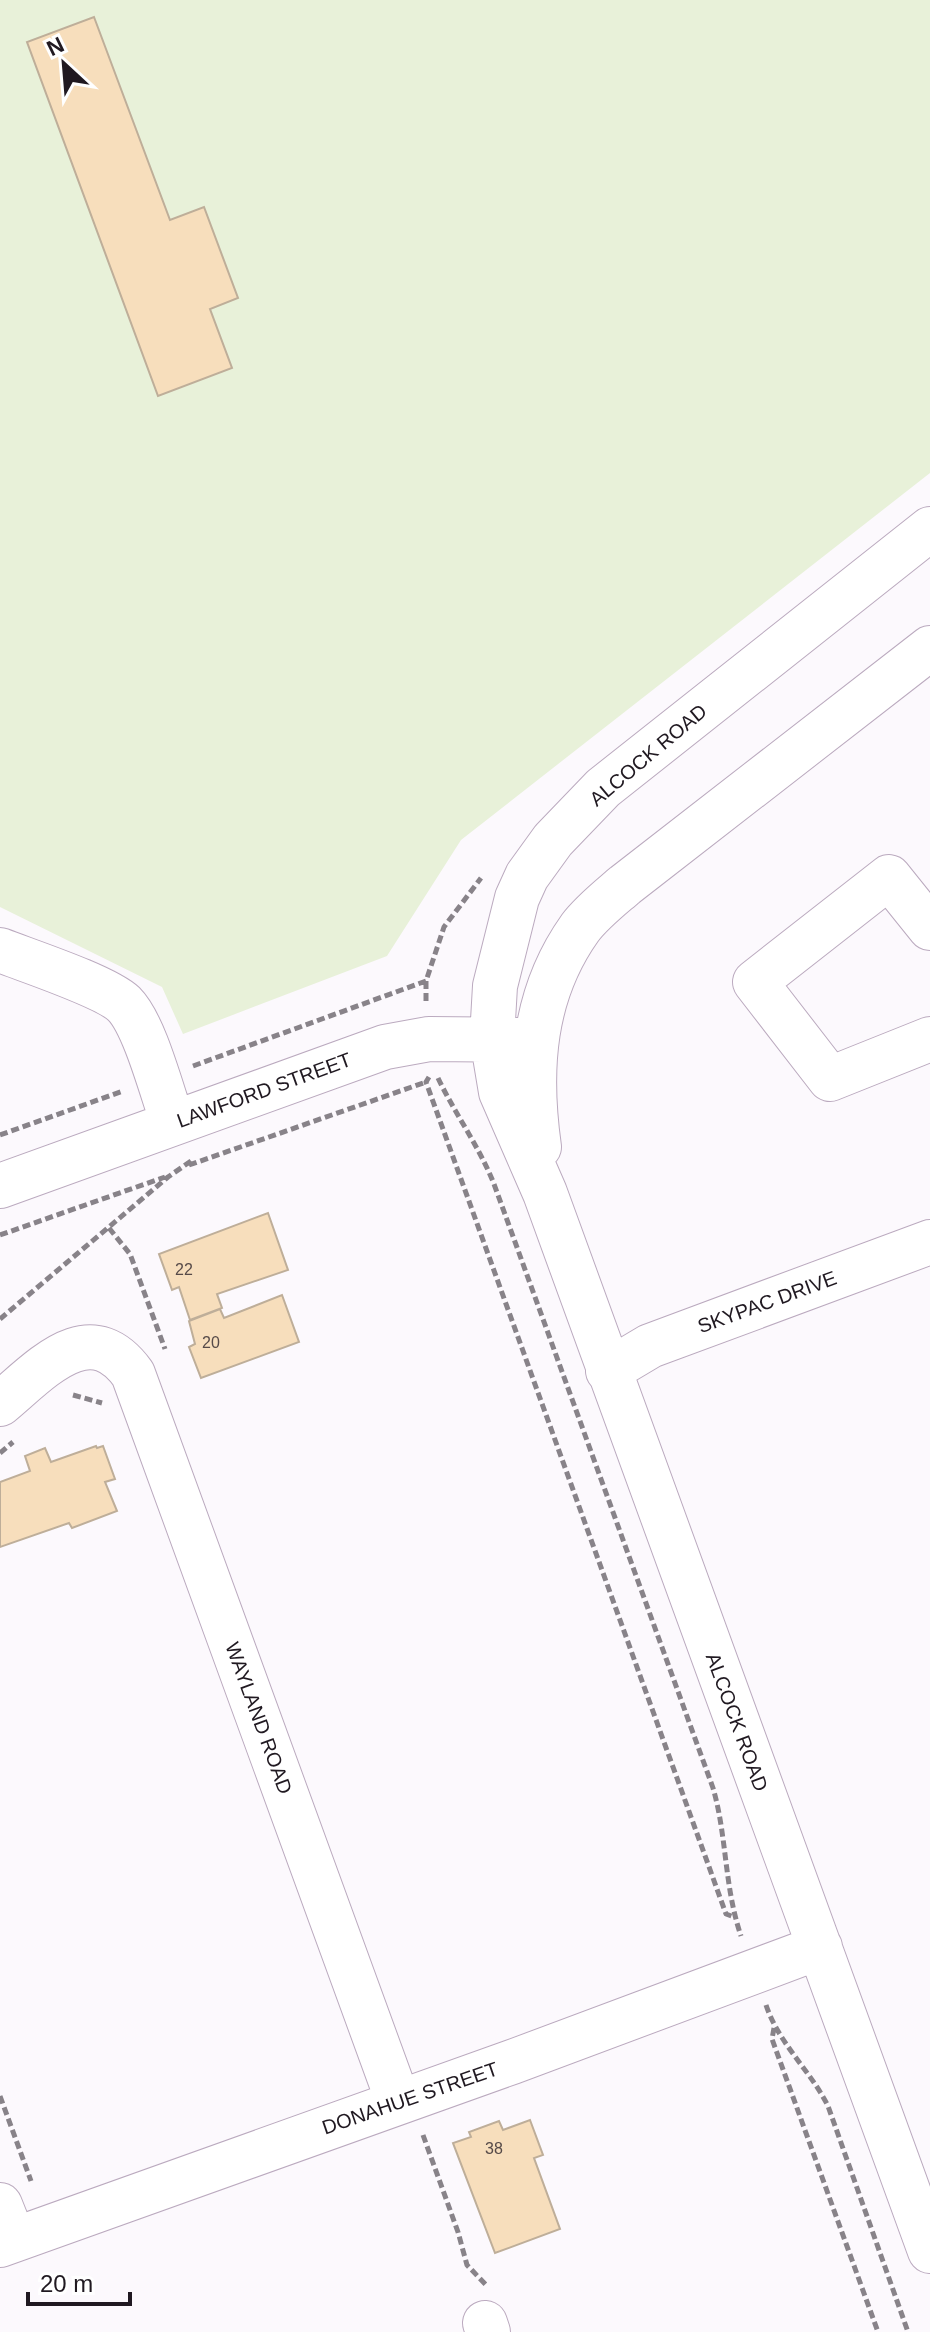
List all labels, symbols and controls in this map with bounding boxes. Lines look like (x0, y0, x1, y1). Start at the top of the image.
north arrow (24, 24, 104, 104)
text: N (43, 32, 68, 61)
street label: ALCOCK ROAD (585, 700, 711, 810)
street label: LAWFORD STREET (174, 1048, 354, 1132)
house number: 22 (175, 1261, 193, 1278)
street label: SKYPAC DRIVE (694, 1267, 840, 1337)
house number: 20 (202, 1334, 220, 1351)
street label: WAYLAND ROAD (221, 1639, 297, 1797)
street label: ALCOCK ROAD (702, 1650, 772, 1794)
street label: DONAHUE STREET (319, 2058, 501, 2138)
house number: 38 (485, 2140, 503, 2157)
scale bar (28, 2256, 130, 2306)
text: 20 m (40, 2270, 93, 2297)

